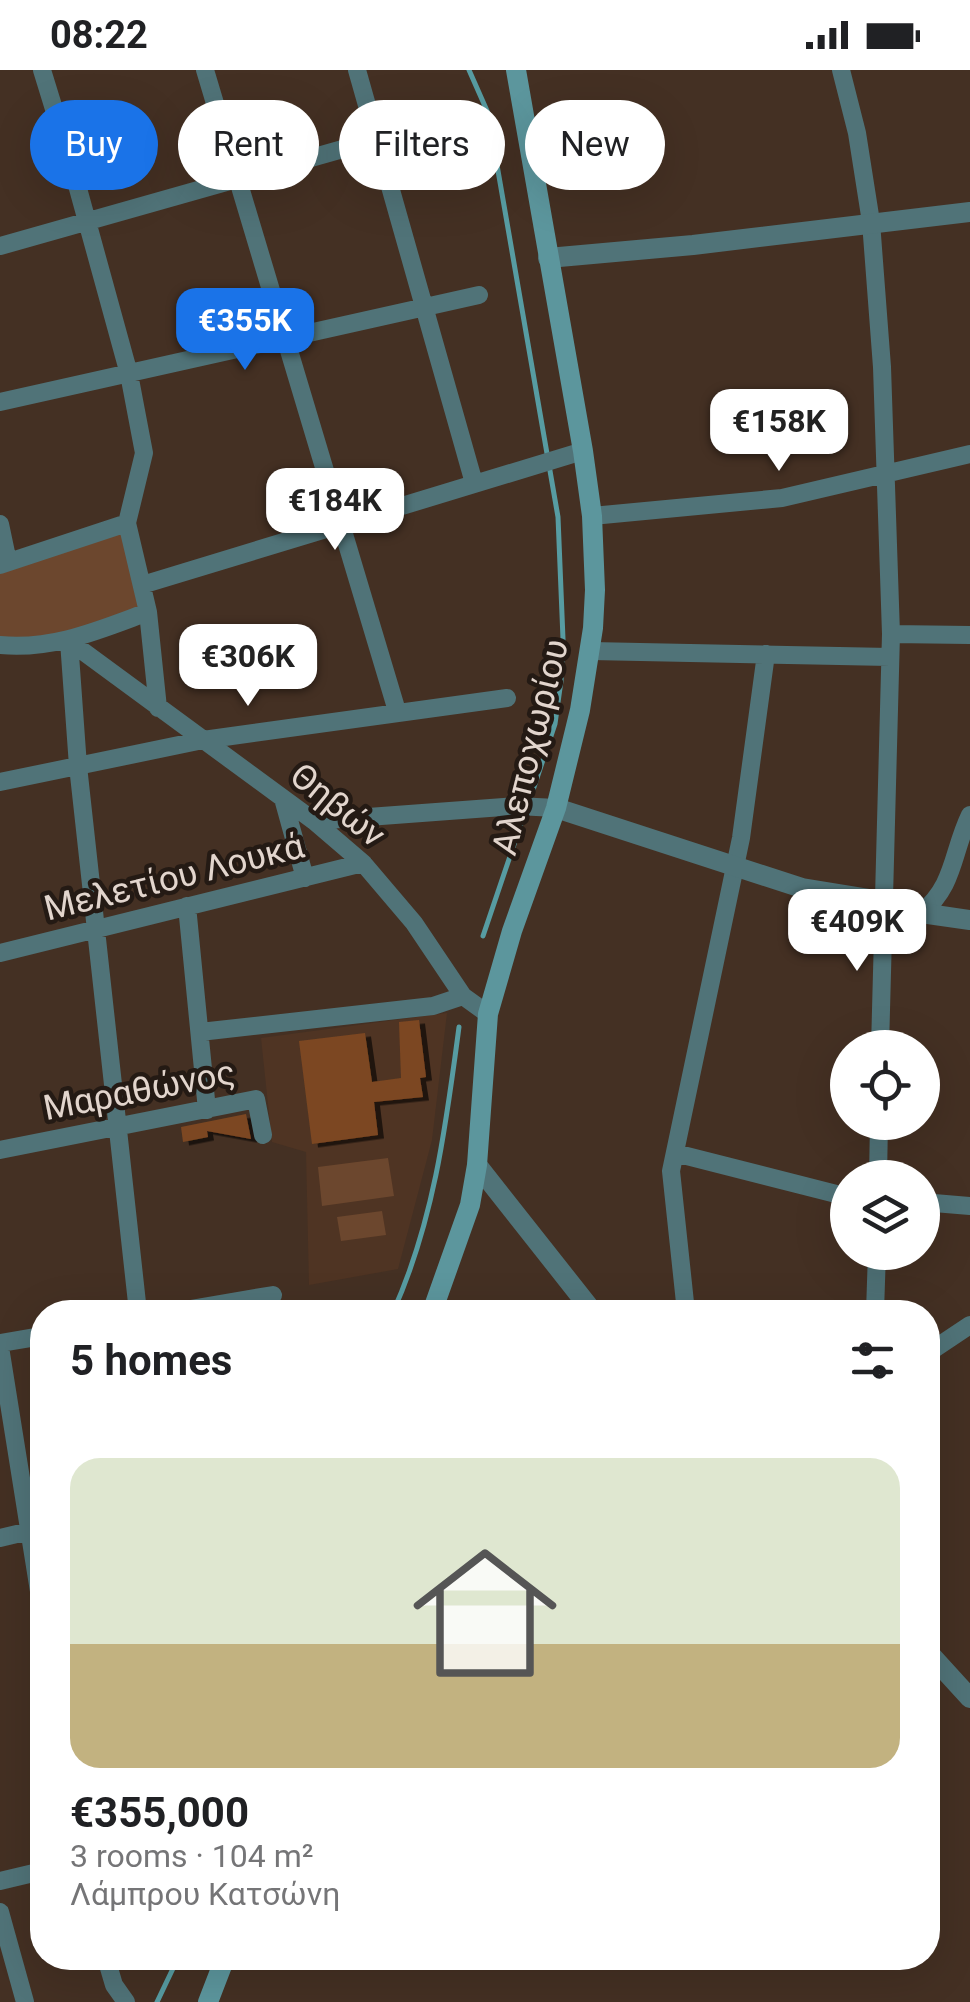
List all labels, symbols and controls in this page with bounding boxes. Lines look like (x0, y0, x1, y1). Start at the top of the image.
text: 08:22 (50, 13, 148, 57)
chip: Buy (30, 100, 158, 190)
chip: Rent (178, 100, 319, 190)
chip: Filters (339, 100, 505, 190)
chip: New (525, 100, 665, 190)
pin: €355K (175, 288, 315, 373)
text: €355K (198, 301, 292, 339)
pin: €158K (709, 389, 849, 474)
text: €158K (732, 402, 826, 440)
pin: €184K (265, 468, 405, 553)
text: €184K (288, 481, 382, 519)
pin: €306K (178, 624, 318, 709)
street label: Αλεποχωρίου (484, 635, 577, 859)
text: €306K (201, 637, 295, 675)
street label: Θηβών (282, 755, 393, 856)
street label: Μελετίου Λουκά (40, 825, 308, 930)
pin: €409K (787, 889, 927, 974)
text: €409K (810, 902, 904, 940)
map controls (830, 1030, 940, 1270)
button: locate (830, 1030, 940, 1140)
street label: Μαραθώνος (40, 1052, 238, 1129)
button: layers (830, 1160, 940, 1270)
icon: filters (845, 1333, 900, 1388)
text: 5 homes (70, 1336, 232, 1385)
icon: home (395, 1523, 575, 1703)
text: €355,000 (70, 1788, 249, 1837)
text: 3 rooms · 104 m² (70, 1837, 313, 1875)
text: Λάμπρου Κατσώνη (70, 1875, 340, 1913)

